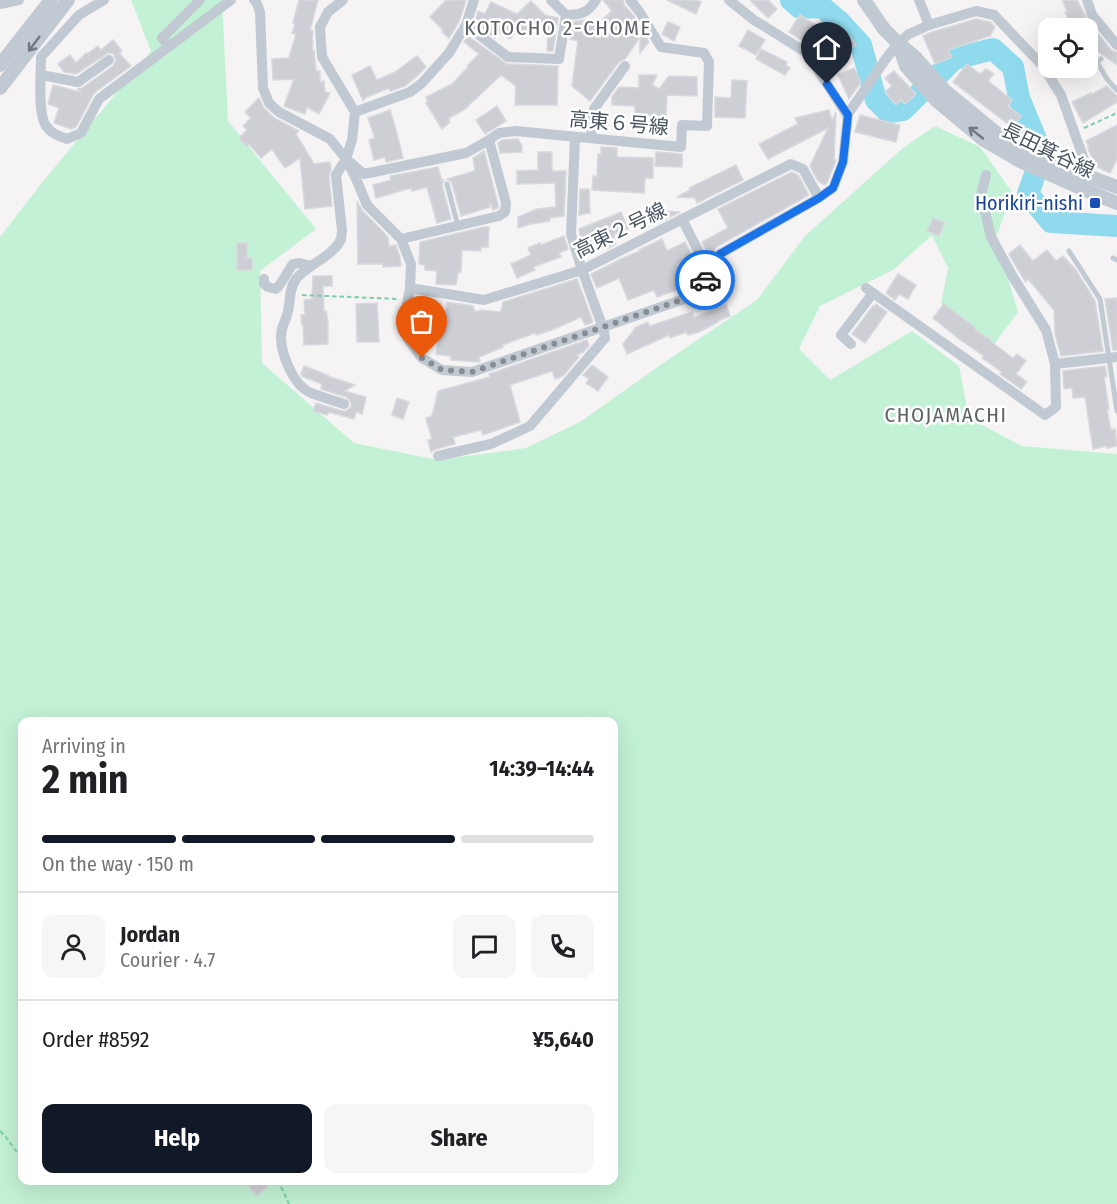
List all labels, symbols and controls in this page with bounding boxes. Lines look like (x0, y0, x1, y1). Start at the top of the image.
district label: KOTOCHO 2-CHOME (464, 15, 652, 41)
map controls (1038, 18, 1098, 78)
button: locate (1038, 18, 1098, 78)
pin (801, 22, 852, 84)
icon: home (810, 31, 843, 64)
one-way arrow (28, 36, 40, 52)
street label: 高東６号線 (568, 107, 670, 139)
street label: 長田箕谷線 (998, 117, 1098, 183)
one-way arrow (968, 127, 984, 140)
place label: Horikiri-nishi (975, 191, 1083, 215)
marker: Horikiri-nishi (1088, 196, 1102, 210)
street label: 高東２号線 (570, 197, 670, 263)
courier (675, 250, 735, 310)
icon: car (689, 264, 722, 297)
pin (396, 296, 447, 358)
icon: bag (405, 305, 438, 338)
district label: CHOJAMACHI (885, 402, 1007, 428)
text: Arriving in (42, 734, 126, 758)
text: 14:39–14:44 (489, 755, 594, 782)
text: 2 min (42, 757, 128, 803)
text: On the way · 150 m (42, 852, 194, 876)
button: person (42, 915, 105, 978)
button: chat (453, 915, 516, 978)
button: phone (531, 915, 594, 978)
text: Jordan (120, 921, 180, 948)
text: Courier · 4.7 (120, 948, 215, 972)
text: Order #8592 (42, 1026, 150, 1053)
text: ¥5,640 (532, 1026, 594, 1053)
button: Help (42, 1104, 312, 1173)
button: Share (324, 1104, 594, 1173)

